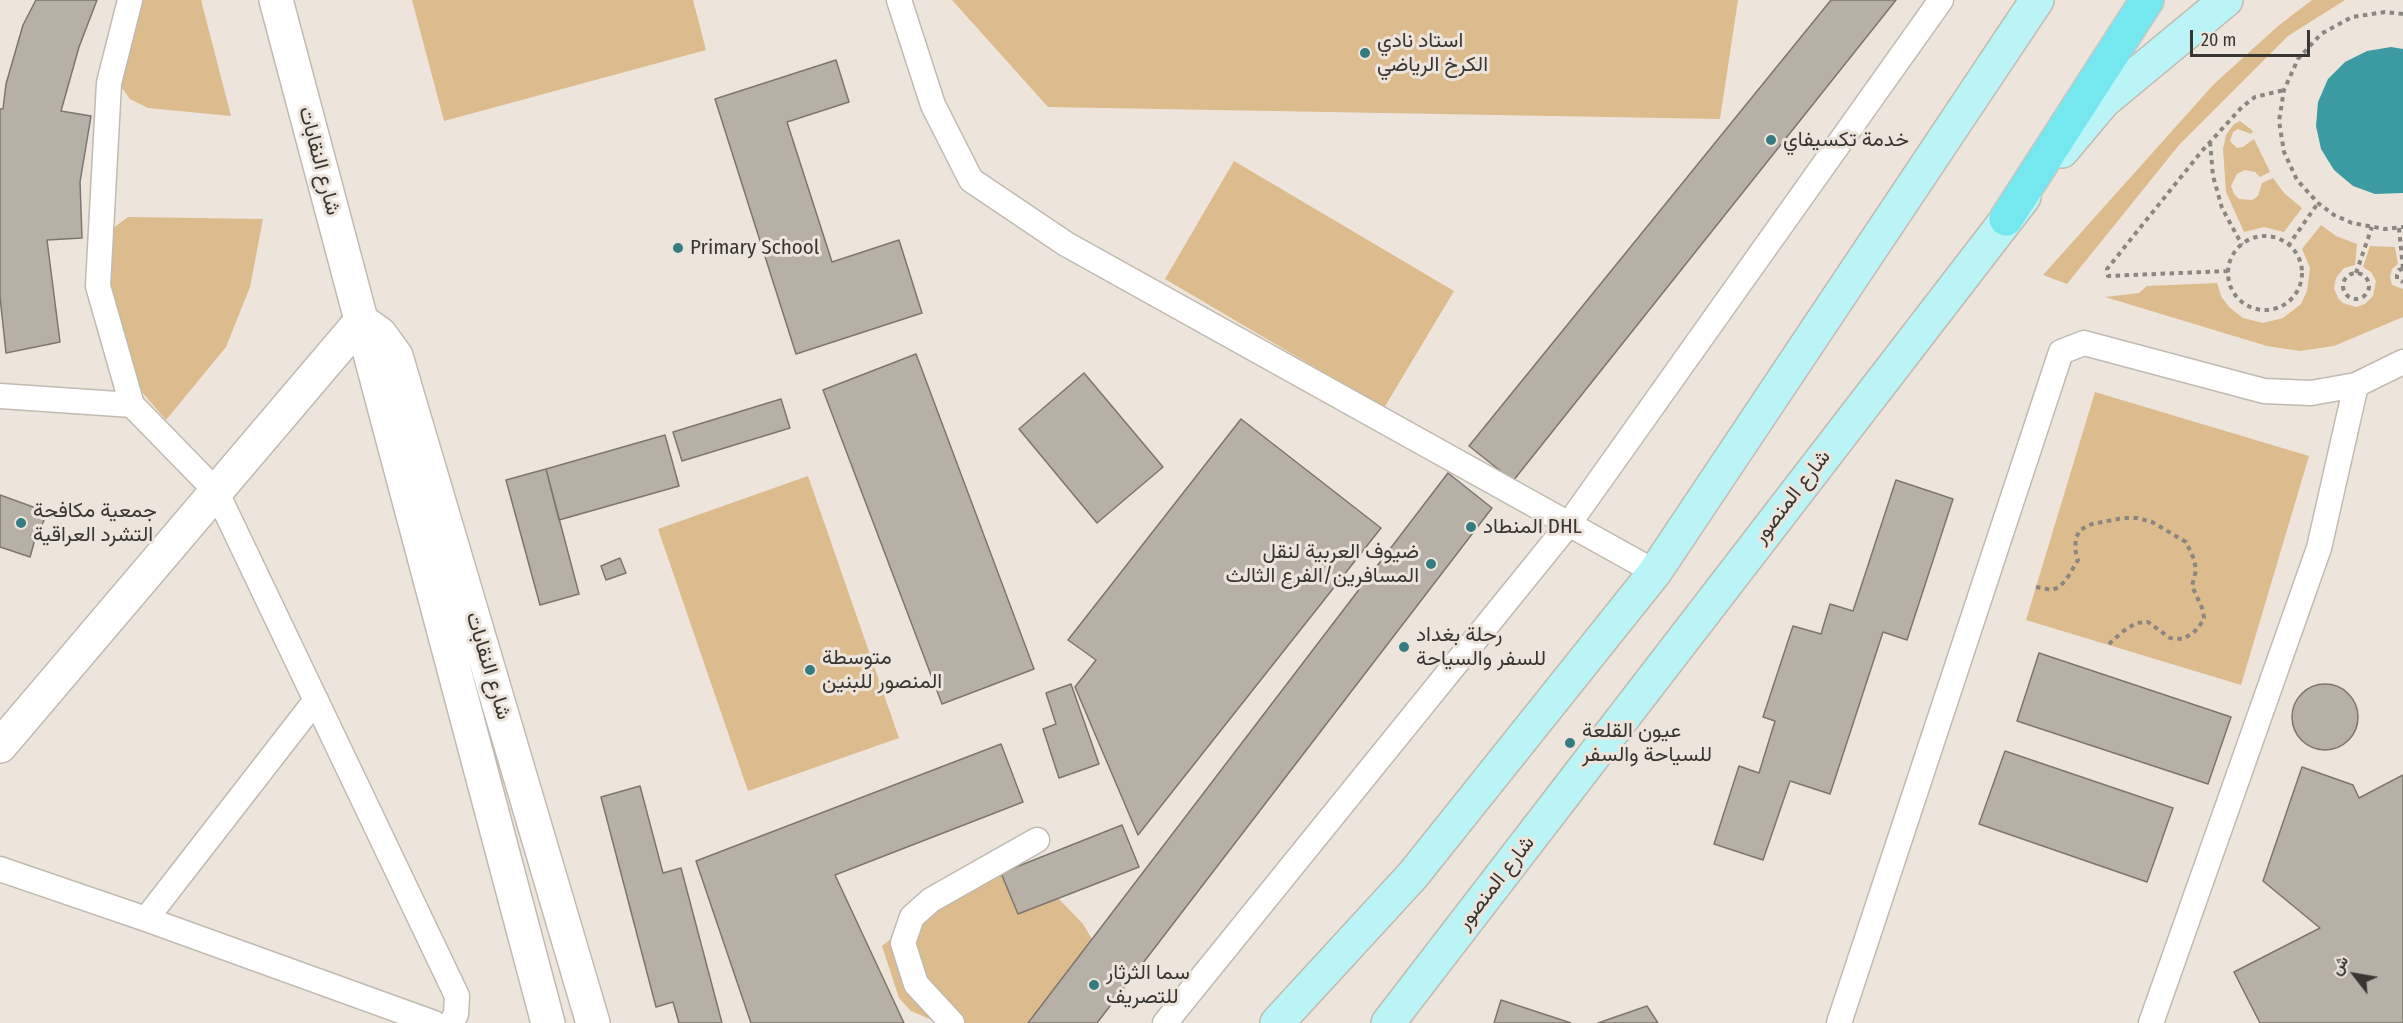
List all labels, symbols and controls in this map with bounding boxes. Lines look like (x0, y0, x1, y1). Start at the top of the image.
scale bar (2193, 18, 2313, 56)
place label: استاد نادي الكرخ الرياضي (1377, 28, 1488, 78)
text: 20 m (2201, 29, 2236, 51)
marker: استاد نادي الكرخ الرياضي (1358, 46, 1372, 60)
street label: شارع النقابات (292, 104, 346, 218)
place label: خدمة تكسيفاي (1783, 127, 1909, 153)
marker: خدمة تكسيفاي (1764, 133, 1778, 147)
place label: Primary School (690, 235, 819, 261)
marker: Primary School (671, 241, 685, 255)
street label: شارع المنصور (1748, 445, 1836, 549)
place label: جمعية مكافحة التشرد العراقية (33, 498, 157, 548)
place label: المنطاد DHL (1483, 514, 1582, 540)
marker: جمعية مكافحة التشرد العراقية (14, 516, 28, 530)
marker: المنطاد DHL (1464, 520, 1478, 534)
place label: ضيوف العربية لنقل المسافرين/الفرع الثالث (1225, 539, 1419, 589)
marker: ضيوف العربية لنقل المسافرين/الفرع الثالث (1424, 557, 1438, 571)
street label: شارع النقابات (460, 609, 516, 723)
place label: رحلة بغداد للسفر والسياحة (1416, 622, 1546, 672)
marker: رحلة بغداد للسفر والسياحة (1397, 640, 1411, 654)
place label: متوسطة المنصور للبنين (822, 645, 942, 695)
marker: متوسطة المنصور للبنين (803, 663, 817, 677)
place label: عيون القلعة للسياحة والسفر (1582, 718, 1712, 768)
marker: عيون القلعة للسياحة والسفر (1563, 736, 1577, 750)
street label: شارع المنصور (1452, 831, 1540, 935)
north arrow (2325, 945, 2385, 1005)
text: ش (2326, 952, 2352, 979)
place label: سما الثرثار للتصريف (1106, 960, 1190, 1010)
marker: سما الثرثار للتصريف (1087, 978, 1101, 992)

